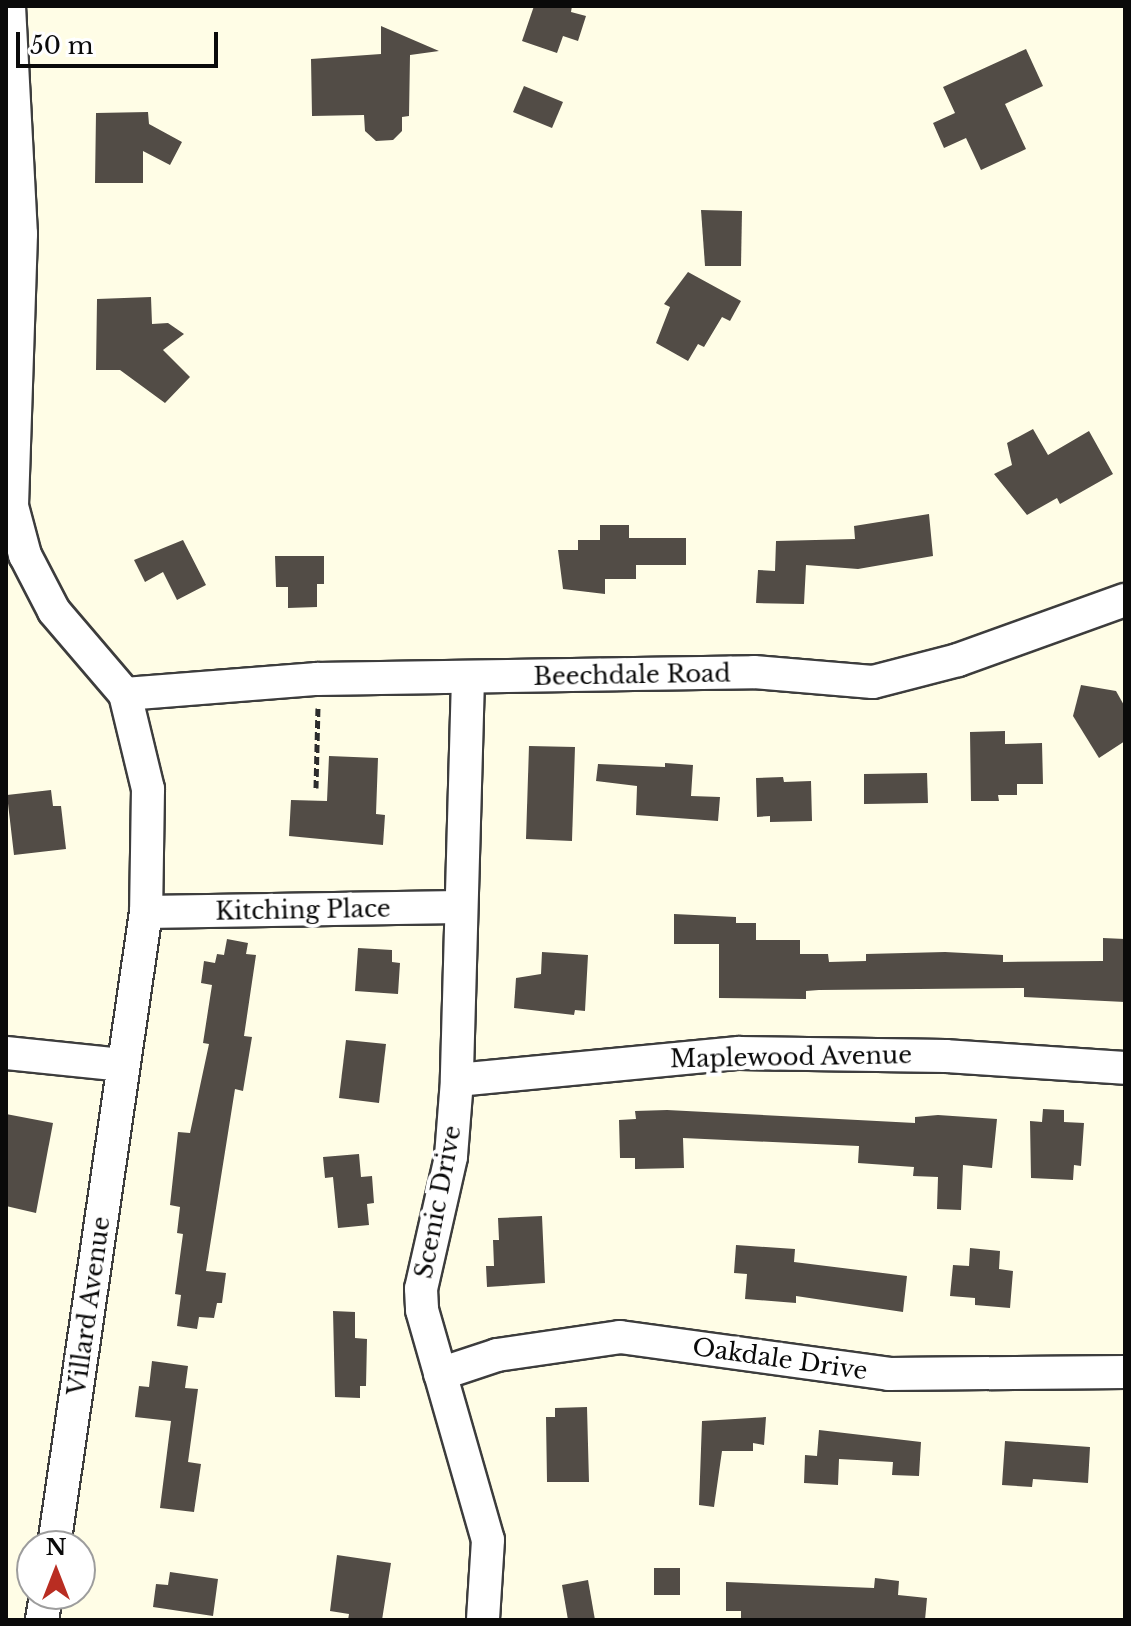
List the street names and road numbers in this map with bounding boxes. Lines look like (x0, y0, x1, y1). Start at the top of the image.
street label: Beechdale Road (533, 659, 731, 691)
street label: Kitching Place (215, 894, 391, 926)
street label: Maplewood Avenue (669, 1040, 913, 1074)
street label: Scenic Drive (409, 1123, 467, 1281)
street label: Villard Avenue (62, 1214, 116, 1398)
street label: Oakdale Drive (691, 1332, 869, 1386)

